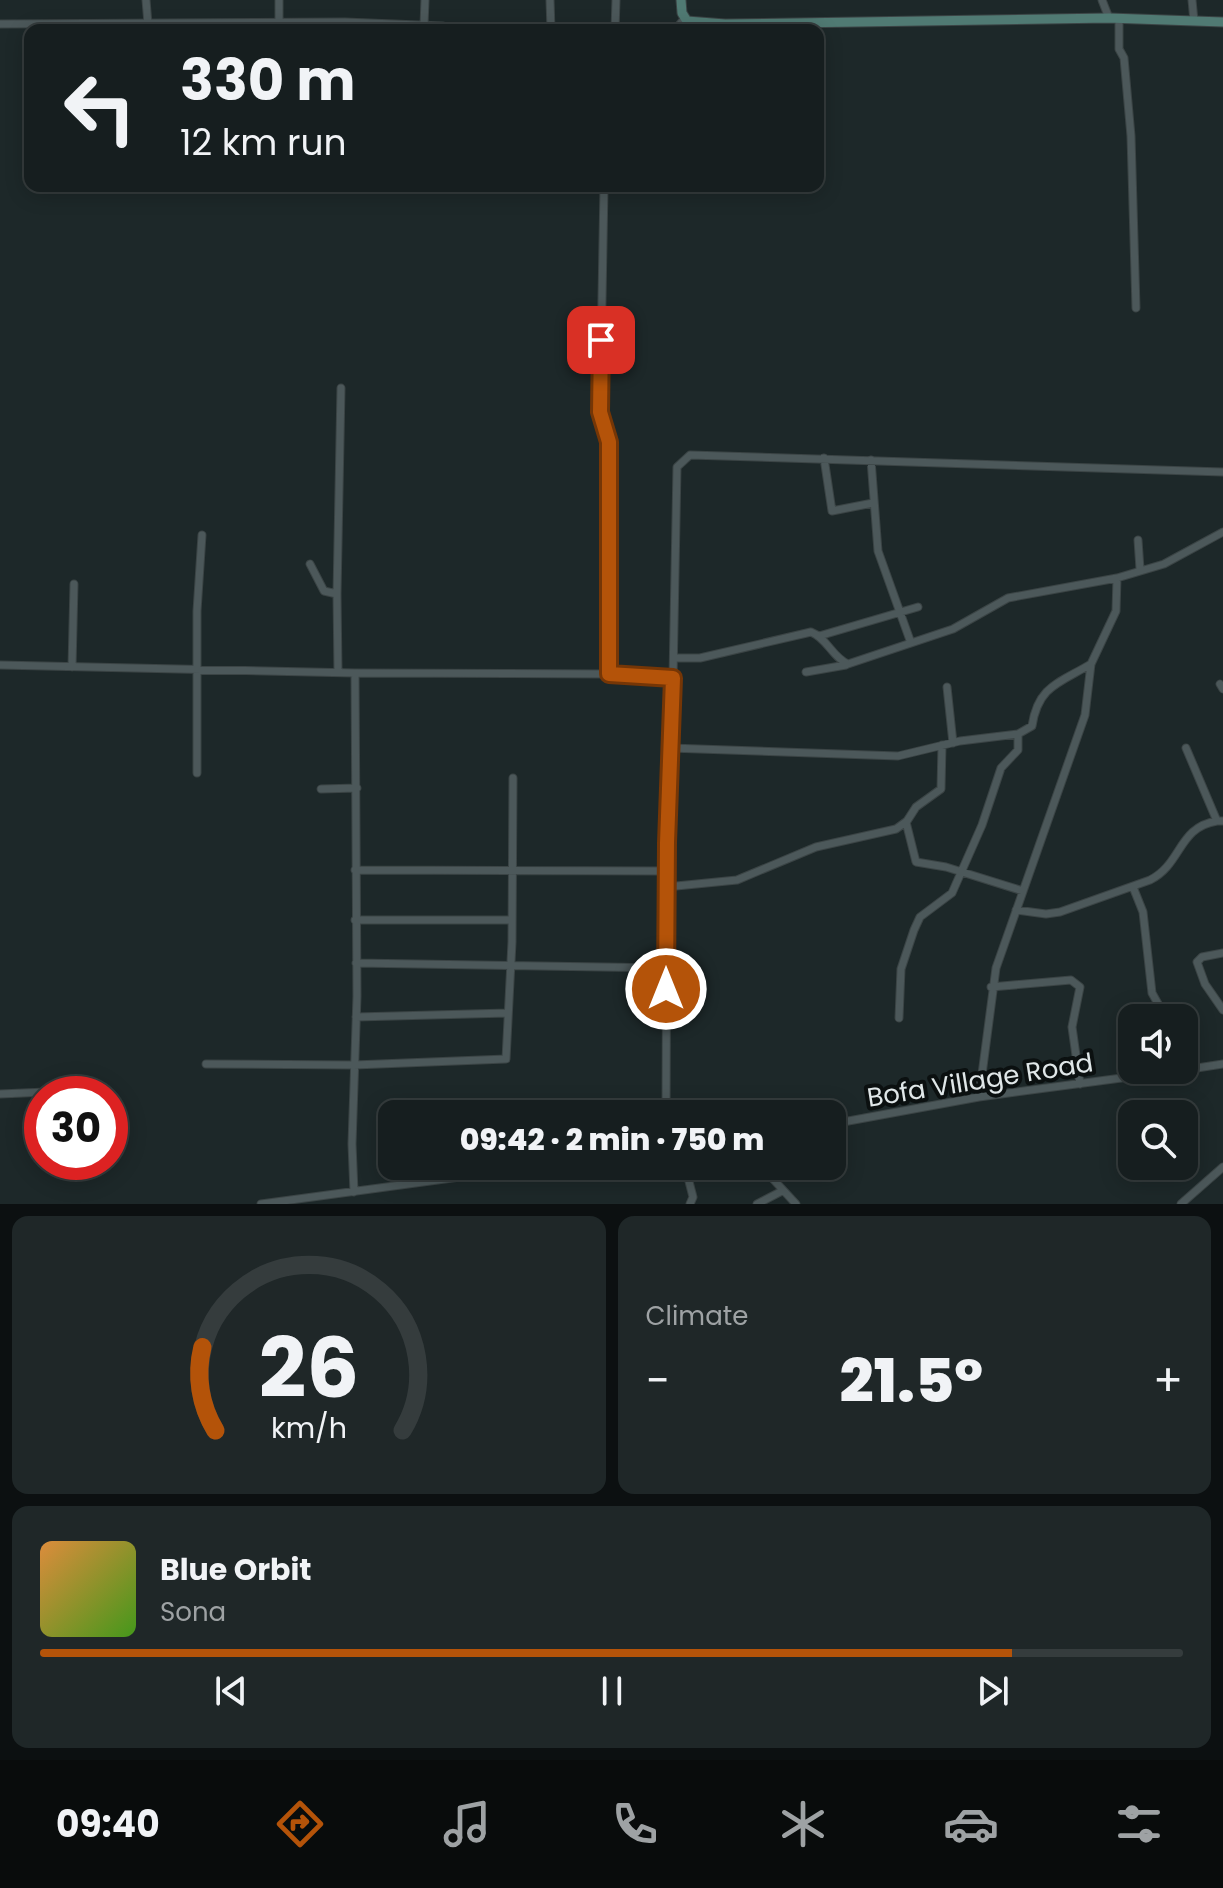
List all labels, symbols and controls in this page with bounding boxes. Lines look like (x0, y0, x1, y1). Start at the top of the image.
text: 330 m (180, 41, 355, 120)
icon: left (48, 56, 152, 160)
text: 12 km run (180, 117, 347, 168)
pin (567, 306, 635, 374)
icon: arrive (579, 318, 623, 362)
position arrow (624, 947, 708, 1031)
map controls (1118, 1004, 1198, 1180)
button: sound (1118, 1004, 1198, 1084)
street label: Bofa Village Road (864, 1044, 1096, 1116)
speed limit sign: 30 (24, 1076, 128, 1180)
button: search (1118, 1100, 1198, 1180)
text: 09:42 · 2 min · 750 m (460, 1118, 764, 1161)
text: Climate (646, 1298, 748, 1334)
text: 26 (258, 1310, 359, 1426)
text: 21.5° (840, 1339, 983, 1423)
text: − (646, 1350, 670, 1411)
text: + (1153, 1350, 1183, 1411)
text: km/h (271, 1408, 347, 1448)
text: Blue Orbit (160, 1548, 312, 1591)
text: Sona (160, 1594, 226, 1630)
icon: previous (209, 1669, 253, 1713)
icon: pause (590, 1669, 634, 1713)
icon: next (971, 1669, 1015, 1713)
icon: directions (272, 1796, 328, 1852)
icon: music (439, 1796, 495, 1852)
icon: phone (607, 1796, 663, 1852)
icon: climate (775, 1796, 831, 1852)
icon: car (943, 1796, 999, 1852)
icon: filters (1111, 1796, 1167, 1852)
text: 09:40 (56, 1799, 160, 1850)

